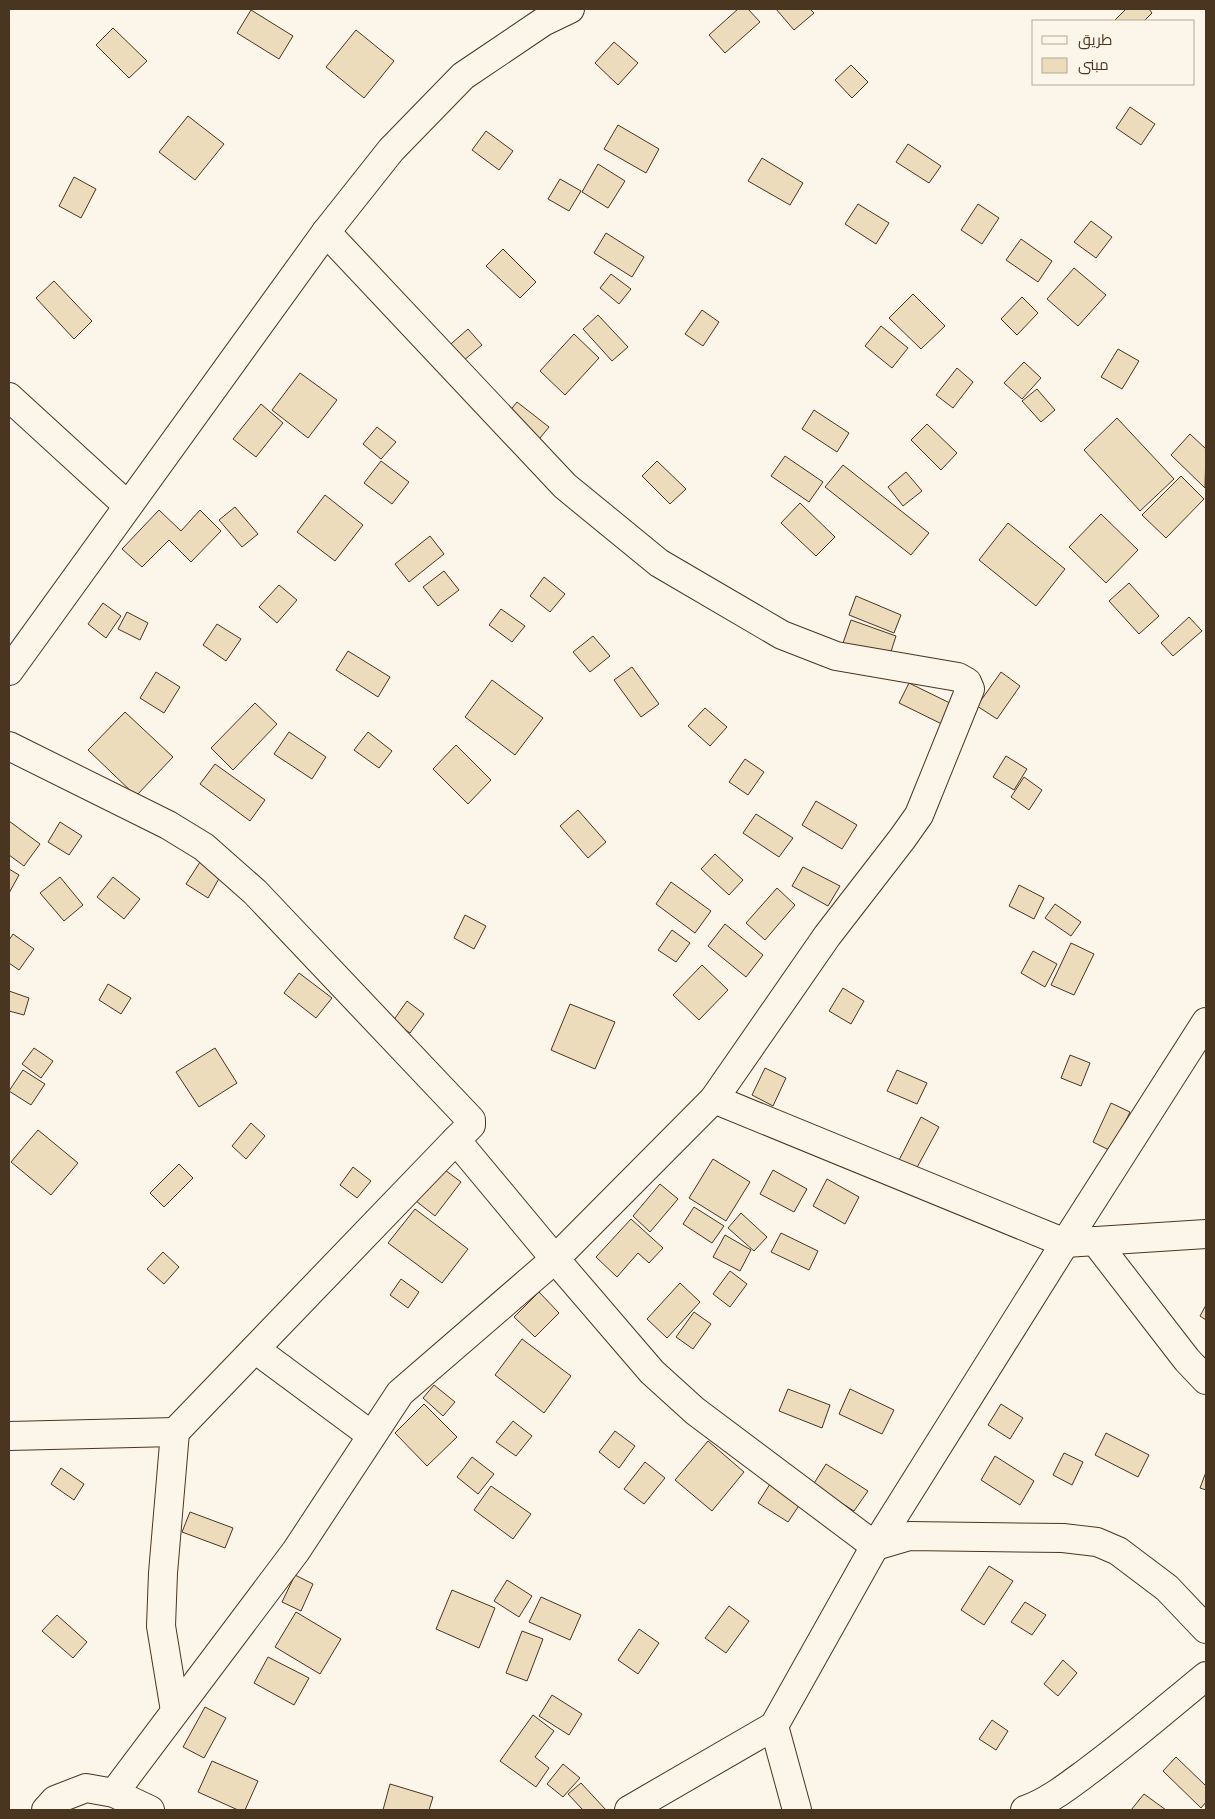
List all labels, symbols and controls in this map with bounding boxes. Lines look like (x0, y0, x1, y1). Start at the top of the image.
legend (1032, 20, 1195, 85)
text: طريق (1078, 30, 1112, 50)
text: مبنى (1078, 55, 1109, 75)

